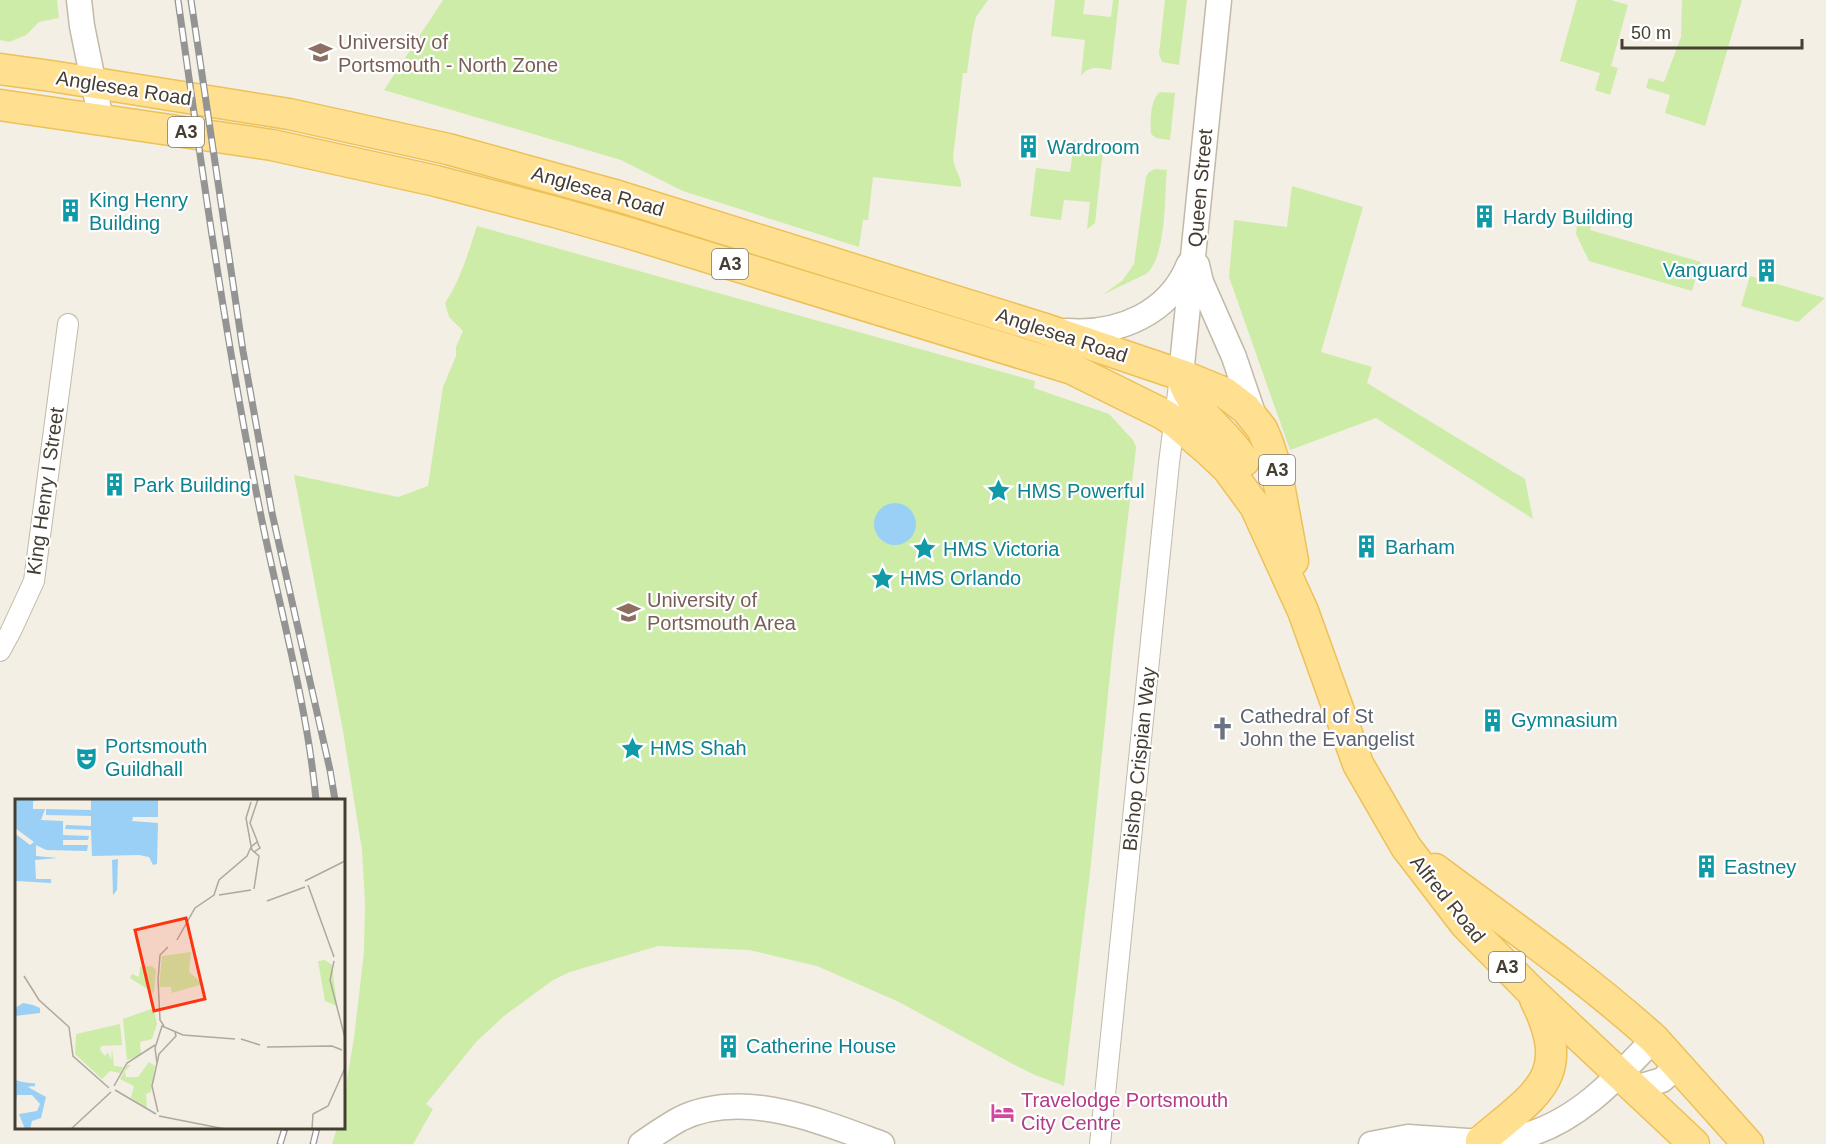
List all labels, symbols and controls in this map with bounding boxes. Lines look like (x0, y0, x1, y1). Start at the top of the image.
scale bar (1622, 12, 1802, 50)
text: 50 m (1631, 23, 1671, 43)
place label: University of Portsmouth - North Zone (338, 31, 558, 76)
school or university icon: University of Portsmouth - North Zone (307, 40, 333, 66)
street label: Anglesea Road (55, 66, 193, 110)
road number: A3 (168, 117, 204, 147)
street label: Queen Street (1184, 127, 1216, 248)
building icon: Wardroom (1016, 134, 1042, 160)
place label: Wardroom (1047, 136, 1140, 158)
street label: Anglesea Road (529, 162, 667, 220)
place label: King Henry Building (89, 189, 188, 234)
building icon: King Henry Building (58, 198, 84, 224)
building icon: Hardy Building (1472, 204, 1498, 230)
place label: Hardy Building (1503, 206, 1633, 228)
road number: A3 (712, 249, 748, 279)
building icon: Vanguard (1753, 257, 1779, 283)
place label: Vanguard (1663, 259, 1748, 281)
street label: Anglesea Road (994, 303, 1130, 367)
street label: King Henry I Street (22, 405, 68, 576)
road number: A3 (1259, 455, 1295, 485)
building icon: Park Building (102, 472, 128, 498)
place label: Park Building (133, 474, 251, 496)
place icon: HMS Powerful (986, 478, 1012, 504)
place label: HMS Powerful (1017, 480, 1145, 502)
building icon: Barham (1354, 534, 1380, 560)
place icon: HMS Victoria (912, 536, 938, 562)
place label: Barham (1385, 536, 1455, 558)
place label: HMS Victoria (943, 538, 1060, 560)
place icon: HMS Orlando (869, 565, 895, 591)
place label: HMS Orlando (900, 567, 1021, 589)
place label: University of Portsmouth Area (647, 589, 797, 634)
school or university icon: University of Portsmouth Area (616, 599, 642, 625)
street label: Bishop Crispian Way (1118, 666, 1160, 852)
place label: Cathedral of St John the Evangelist (1240, 705, 1415, 750)
building icon: Gymnasium (1480, 707, 1506, 733)
place label: Gymnasium (1511, 709, 1618, 731)
church icon: Cathedral of St John the Evangelist (1209, 715, 1235, 741)
place label: Portsmouth Guildhall (105, 735, 207, 780)
place icon: HMS Shah (619, 735, 645, 761)
place label: HMS Shah (650, 737, 747, 759)
theatre icon: Portsmouth Guildhall (74, 745, 100, 771)
inset map (15, 799, 345, 1129)
street label: Alfred Road (1406, 851, 1490, 947)
building icon: Eastney (1693, 854, 1719, 880)
place label: Eastney (1724, 856, 1796, 878)
road number: A3 (1489, 952, 1525, 982)
building icon: Catherine House (715, 1033, 741, 1059)
place label: Catherine House (746, 1035, 896, 1057)
place label: Travelodge Portsmouth City Centre (1021, 1089, 1228, 1134)
hotel icon: Travelodge Portsmouth City Centre (990, 1099, 1016, 1125)

